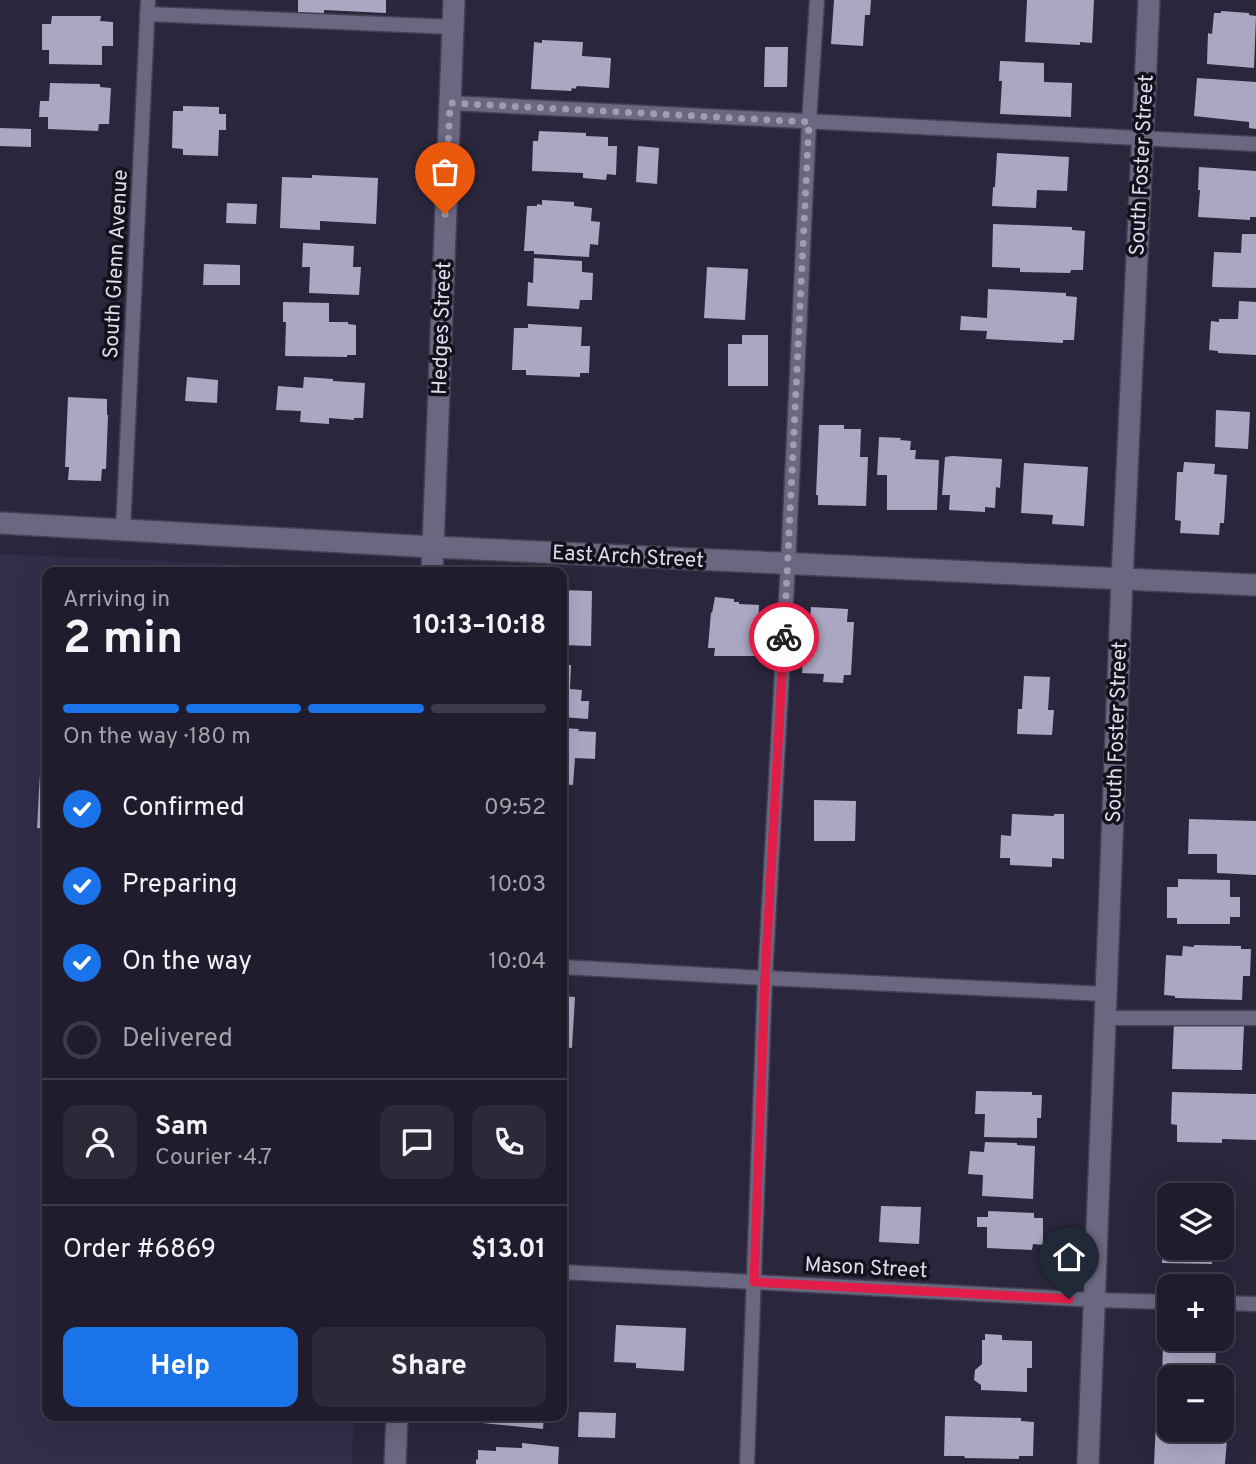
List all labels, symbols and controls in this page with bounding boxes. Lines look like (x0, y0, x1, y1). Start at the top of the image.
street label: South Foster Street (1124, 74, 1161, 256)
pin (415, 142, 475, 214)
icon: bag (426, 153, 464, 191)
street label: South Glenn Avenue (98, 169, 135, 360)
street label: Hedges Street (427, 261, 458, 395)
street label: East Arch Street (551, 540, 705, 575)
text: Arriving in (63, 586, 170, 615)
courier (749, 602, 819, 672)
text: 10:13–10:18 (413, 610, 546, 643)
text: 2 min (63, 611, 183, 670)
icon: bike (765, 618, 803, 656)
street label: South Foster Street (1101, 641, 1134, 823)
text: On the way · 180 m (63, 723, 251, 752)
icon: check (63, 790, 101, 828)
text: Confirmed (122, 792, 245, 825)
text: 09:52 (484, 794, 546, 823)
icon: check (63, 867, 101, 905)
text: Preparing (122, 869, 237, 902)
text: 10:03 (489, 871, 546, 900)
icon: check (63, 944, 101, 982)
text: On the way (122, 946, 252, 979)
text: 10:04 (488, 948, 546, 977)
text: Delivered (122, 1023, 233, 1056)
button: person (63, 1105, 137, 1179)
button: chat (380, 1105, 454, 1179)
button: phone (472, 1105, 546, 1179)
text: Sam (155, 1111, 208, 1144)
text: Courier · 4.7 (155, 1144, 272, 1173)
map controls (1157, 1183, 1234, 1442)
button: layers (1157, 1183, 1234, 1260)
pin (1039, 1227, 1099, 1299)
text: Order #6869 (63, 1234, 216, 1267)
text: $13.01 (471, 1234, 546, 1267)
icon: home (1050, 1238, 1088, 1276)
street label: Mason Street (804, 1252, 928, 1285)
button: + (1157, 1274, 1234, 1351)
button: Help (63, 1327, 298, 1407)
button: Share (312, 1327, 546, 1407)
button: − (1157, 1365, 1234, 1442)

